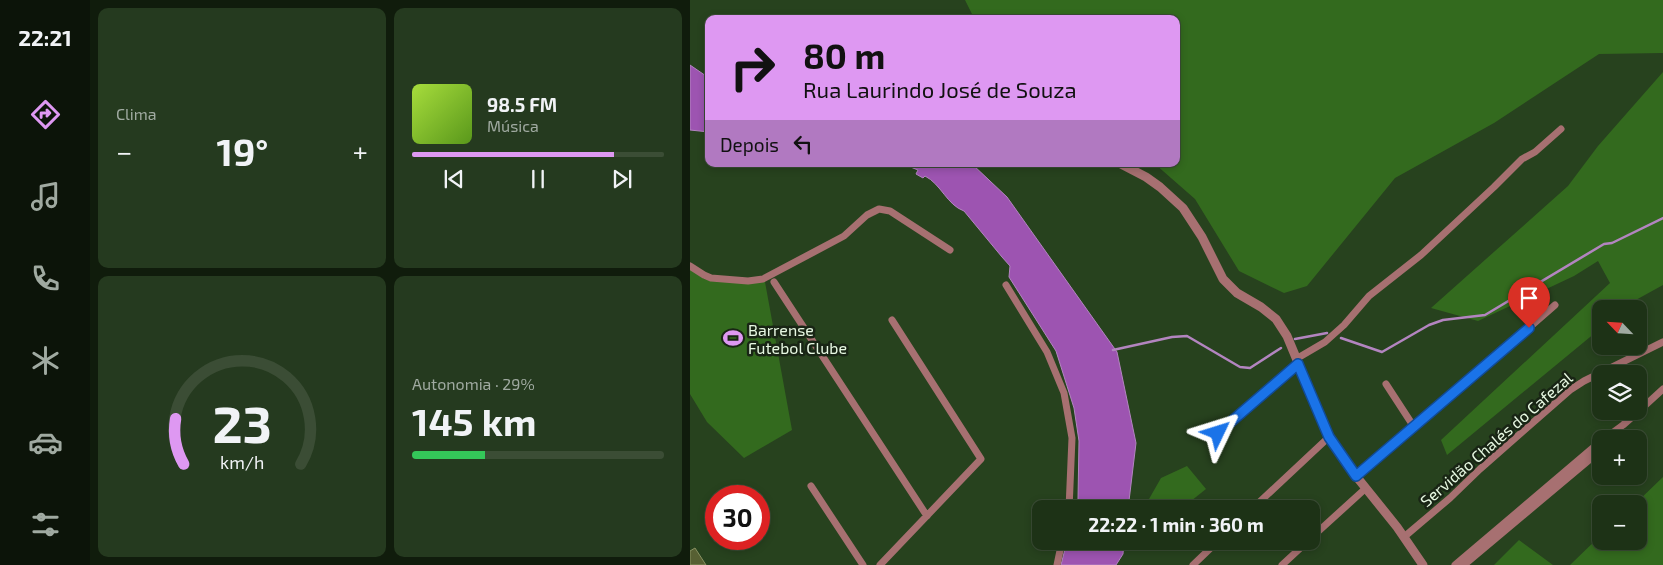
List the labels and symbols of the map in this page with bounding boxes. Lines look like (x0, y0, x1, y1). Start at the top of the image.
pin (1508, 277, 1550, 328)
north arrow (1592, 300, 1648, 355)
place label: Barrense Futebol Clube (748, 320, 847, 357)
sports icon: Barrense Futebol Clube (722, 327, 744, 349)
street label: Servidão Chalés do Cafezal (1416, 368, 1576, 510)
position arrow (1191, 406, 1243, 458)
speed limit sign: 30 (705, 485, 770, 550)

